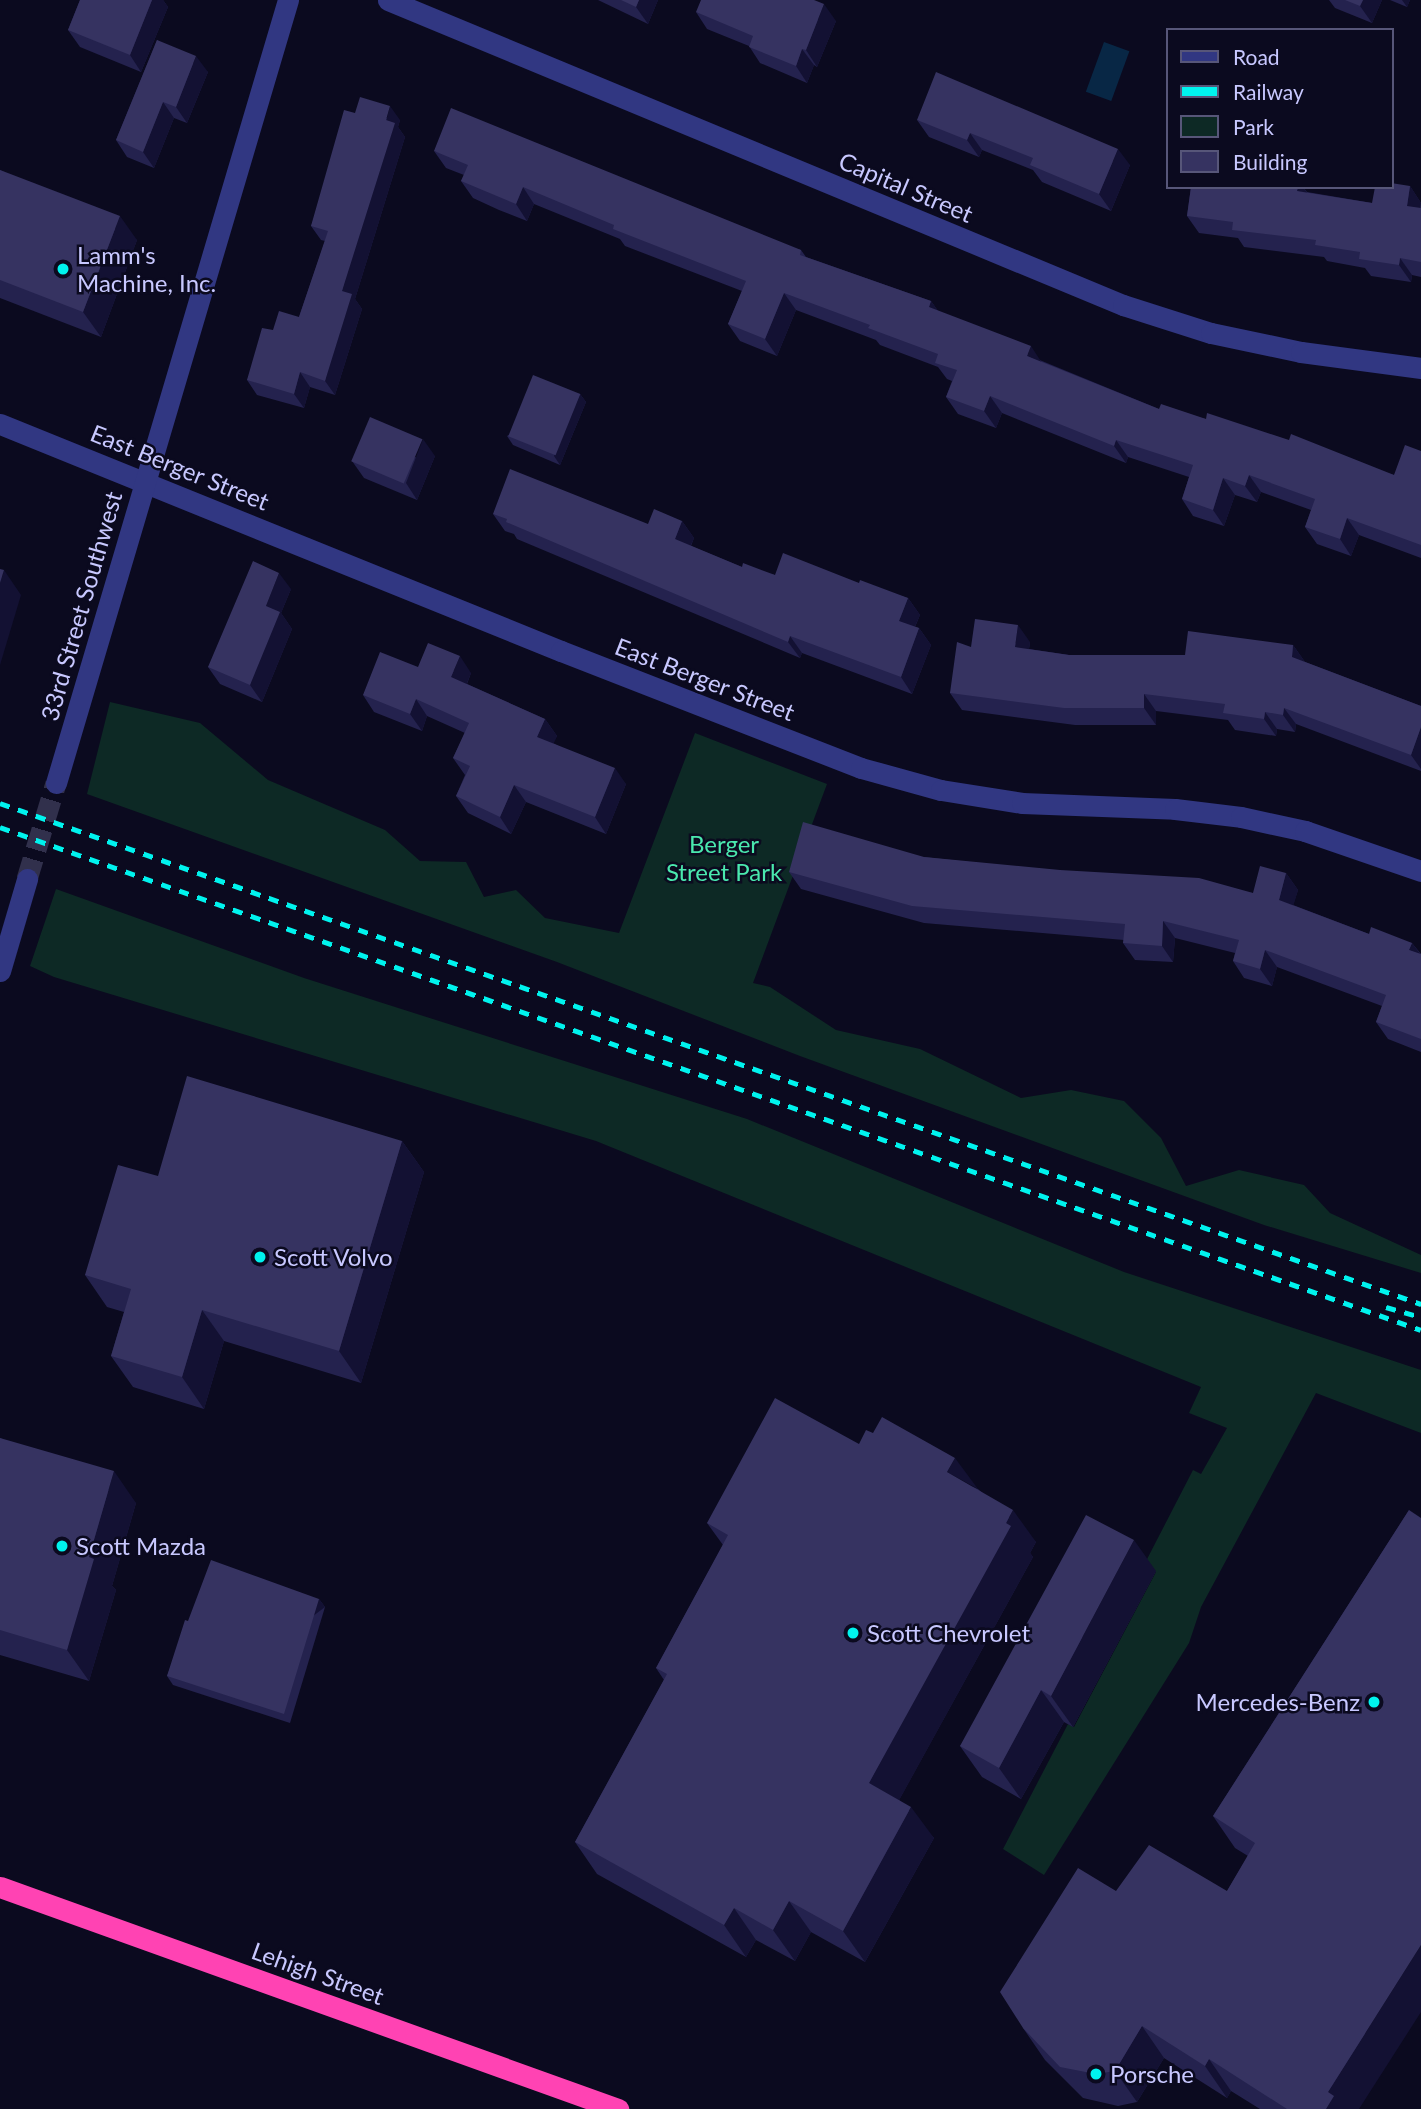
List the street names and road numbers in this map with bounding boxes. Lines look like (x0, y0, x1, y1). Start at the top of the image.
street label: Capital Street (835, 146, 977, 228)
street label: East Berger Street (86, 418, 274, 516)
street label: 33rd Street Southwest (34, 488, 128, 724)
street label: East Berger Street (611, 631, 799, 727)
street label: Lehigh Street (248, 1936, 388, 2010)

